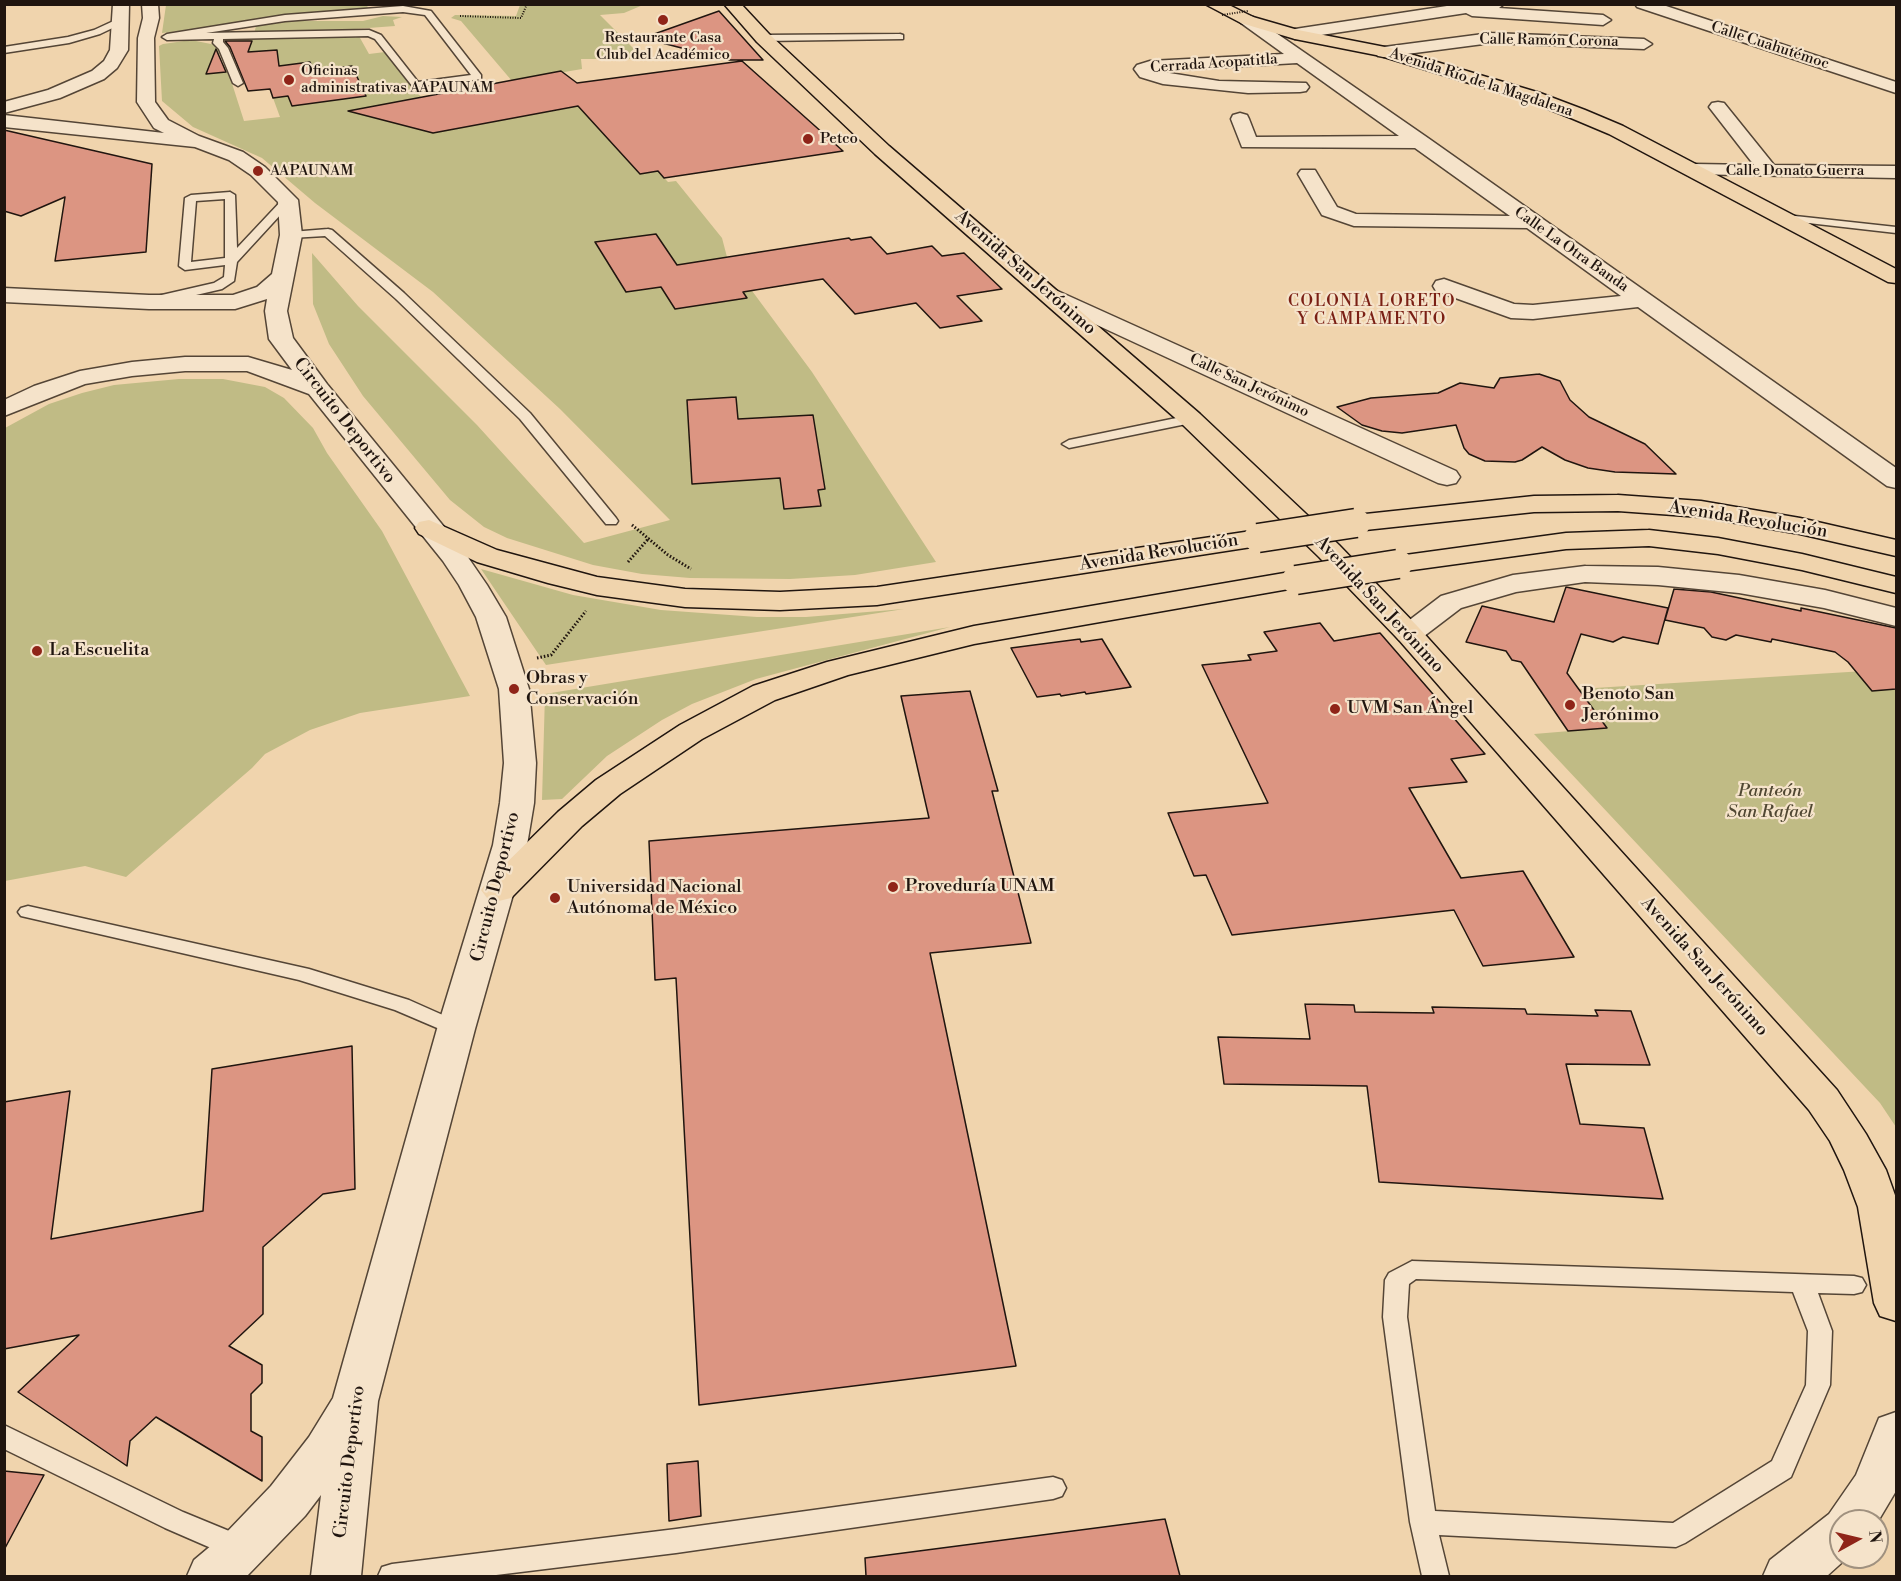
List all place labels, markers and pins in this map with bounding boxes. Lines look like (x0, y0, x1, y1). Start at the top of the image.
marker: Restaurante Casa Club del Académico (656, 13, 670, 27)
place label: Restaurante Casa Club del Académico (596, 29, 730, 64)
place label: Oficinas administrativas AAPAUNAM (301, 62, 494, 97)
marker: Oficinas administrativas AAPAUNAM (282, 73, 296, 87)
place label: Petco (820, 130, 858, 148)
marker: Petco (801, 132, 815, 146)
place label: AAPAUNAM (270, 162, 354, 180)
marker: AAPAUNAM (251, 164, 265, 178)
place label: La Escuelita (49, 640, 149, 662)
marker: La Escuelita (30, 644, 44, 658)
place label: Obras y Conservación (526, 668, 639, 710)
marker: Obras y Conservación (507, 682, 521, 696)
place label: Benoto San Jerónimo (1582, 684, 1675, 726)
place label: UVM San Ángel (1347, 698, 1473, 720)
marker: Benoto San Jerónimo (1563, 698, 1577, 712)
marker: UVM San Ángel (1328, 702, 1342, 716)
place label: Proveduría UNAM (905, 876, 1055, 898)
place label: Universidad Nacional Autónoma de México (567, 877, 742, 920)
marker: Proveduría UNAM (886, 880, 900, 894)
marker: Universidad Nacional Autónoma de México (548, 891, 562, 905)

